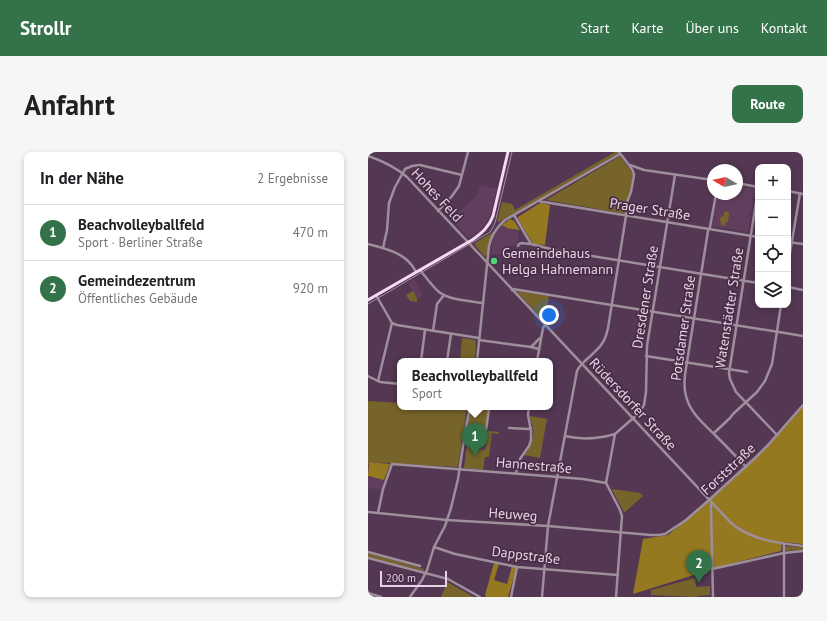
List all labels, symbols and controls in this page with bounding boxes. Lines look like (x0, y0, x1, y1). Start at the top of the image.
text: Strollr (20, 16, 71, 40)
text: Start (580, 19, 609, 37)
text: Karte (631, 19, 663, 37)
text: Über uns (685, 19, 739, 37)
text: Kontakt (761, 19, 807, 37)
button: Route (732, 85, 803, 123)
text: Anfahrt (24, 86, 115, 123)
street label: Hohes Feld (407, 164, 467, 226)
north arrow (707, 164, 743, 200)
map controls (755, 164, 791, 308)
button: + (755, 164, 791, 200)
text: In der Nähe (40, 167, 124, 189)
text: 2 Ergebnisse (257, 170, 328, 187)
street label: Prager Straße (608, 194, 692, 224)
button: − (755, 200, 791, 236)
text: Beachvolleyballfeld (78, 215, 204, 234)
text: 1 (49, 224, 57, 241)
text: 470 m (293, 224, 328, 241)
text: Sport · Berliner Straße (78, 234, 203, 251)
button: locate (755, 236, 791, 272)
place label: Gemeindehaus Helga Hahnemann (502, 244, 613, 278)
street label: Dresdener Straße (628, 244, 662, 350)
street label: Watenstädter Straße (711, 246, 747, 370)
marker: Gemeindehaus Helga Hahnemann (489, 256, 499, 266)
text: Gemeindezentrum (78, 271, 195, 290)
button: layers (755, 272, 791, 308)
street label: Potsdamer Straße (667, 274, 699, 382)
text: 2 (49, 280, 57, 297)
text: 920 m (293, 280, 328, 297)
text: Öffentliches Gebäude (78, 290, 198, 307)
your location (539, 305, 559, 325)
street label: Rüdersdorfer Straße (585, 354, 681, 454)
popup (397, 358, 553, 410)
text: Beachvolleyballfeld (412, 366, 538, 385)
text: Sport (412, 385, 442, 402)
pin: 1 (462, 423, 488, 456)
street label: Forststraße (697, 439, 759, 499)
street label: Hannestraße (495, 453, 573, 477)
street label: Heuweg (488, 503, 538, 525)
street label: Dappstraße (491, 542, 561, 568)
pin: 2 (686, 550, 712, 583)
scale bar (380, 569, 447, 588)
text: 200 m (386, 571, 416, 585)

